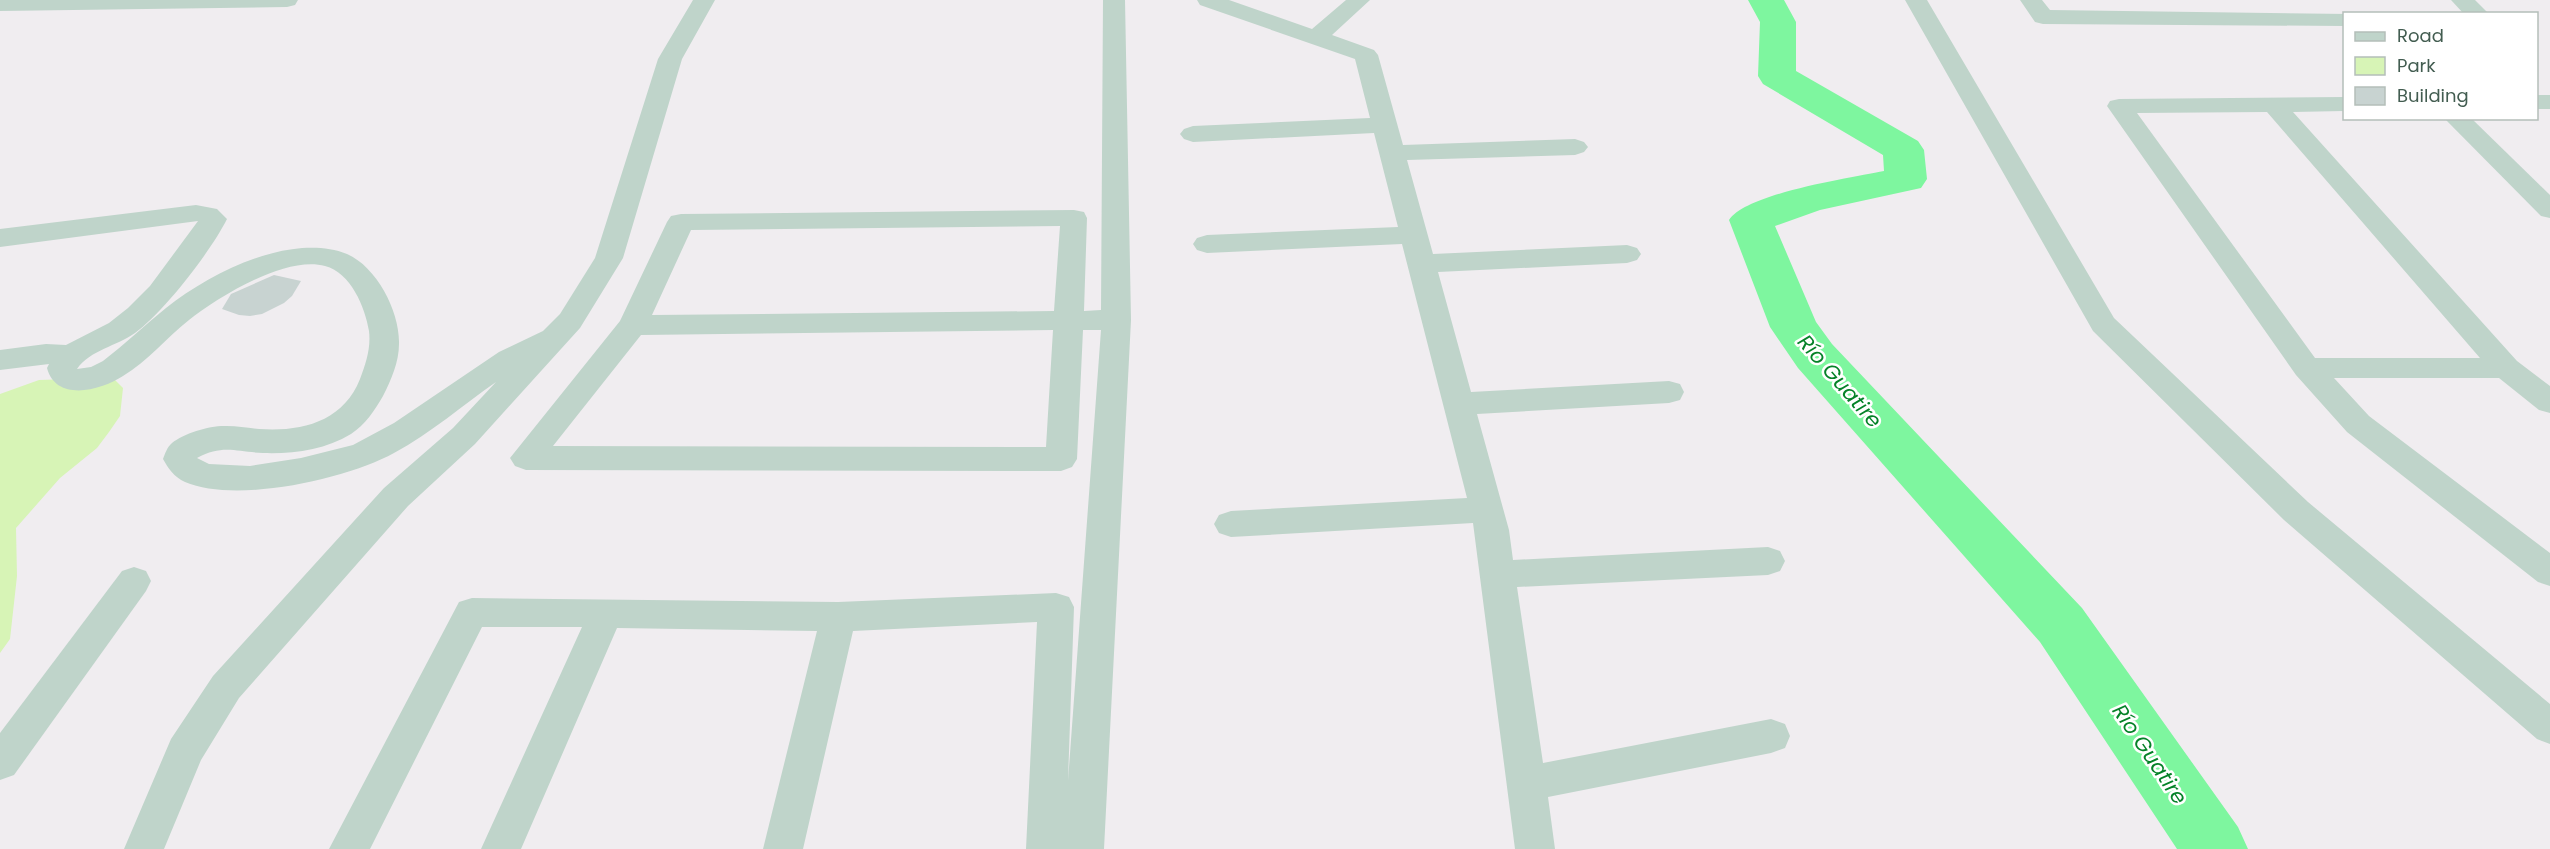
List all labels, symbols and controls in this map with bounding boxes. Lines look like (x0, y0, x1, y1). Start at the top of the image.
legend (2343, 12, 2538, 120)
text: Road (2397, 23, 2444, 48)
text: Park (2397, 53, 2436, 78)
text: Building (2397, 83, 2469, 108)
water label: Río Guatire (1791, 328, 1889, 434)
water label: Río Guatire (2106, 698, 2194, 810)

